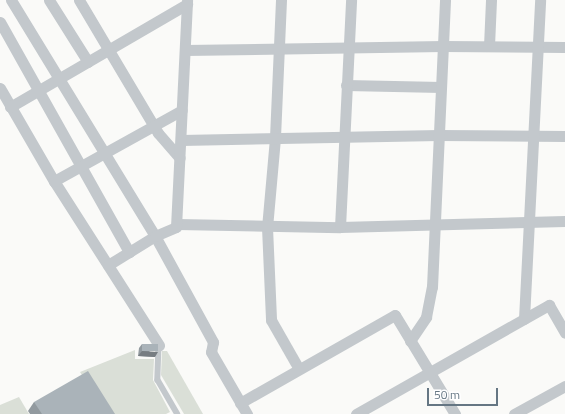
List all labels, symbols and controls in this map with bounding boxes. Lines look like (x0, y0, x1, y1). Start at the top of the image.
scale bar (429, 380, 500, 406)
text: 50 m (434, 385, 460, 404)

